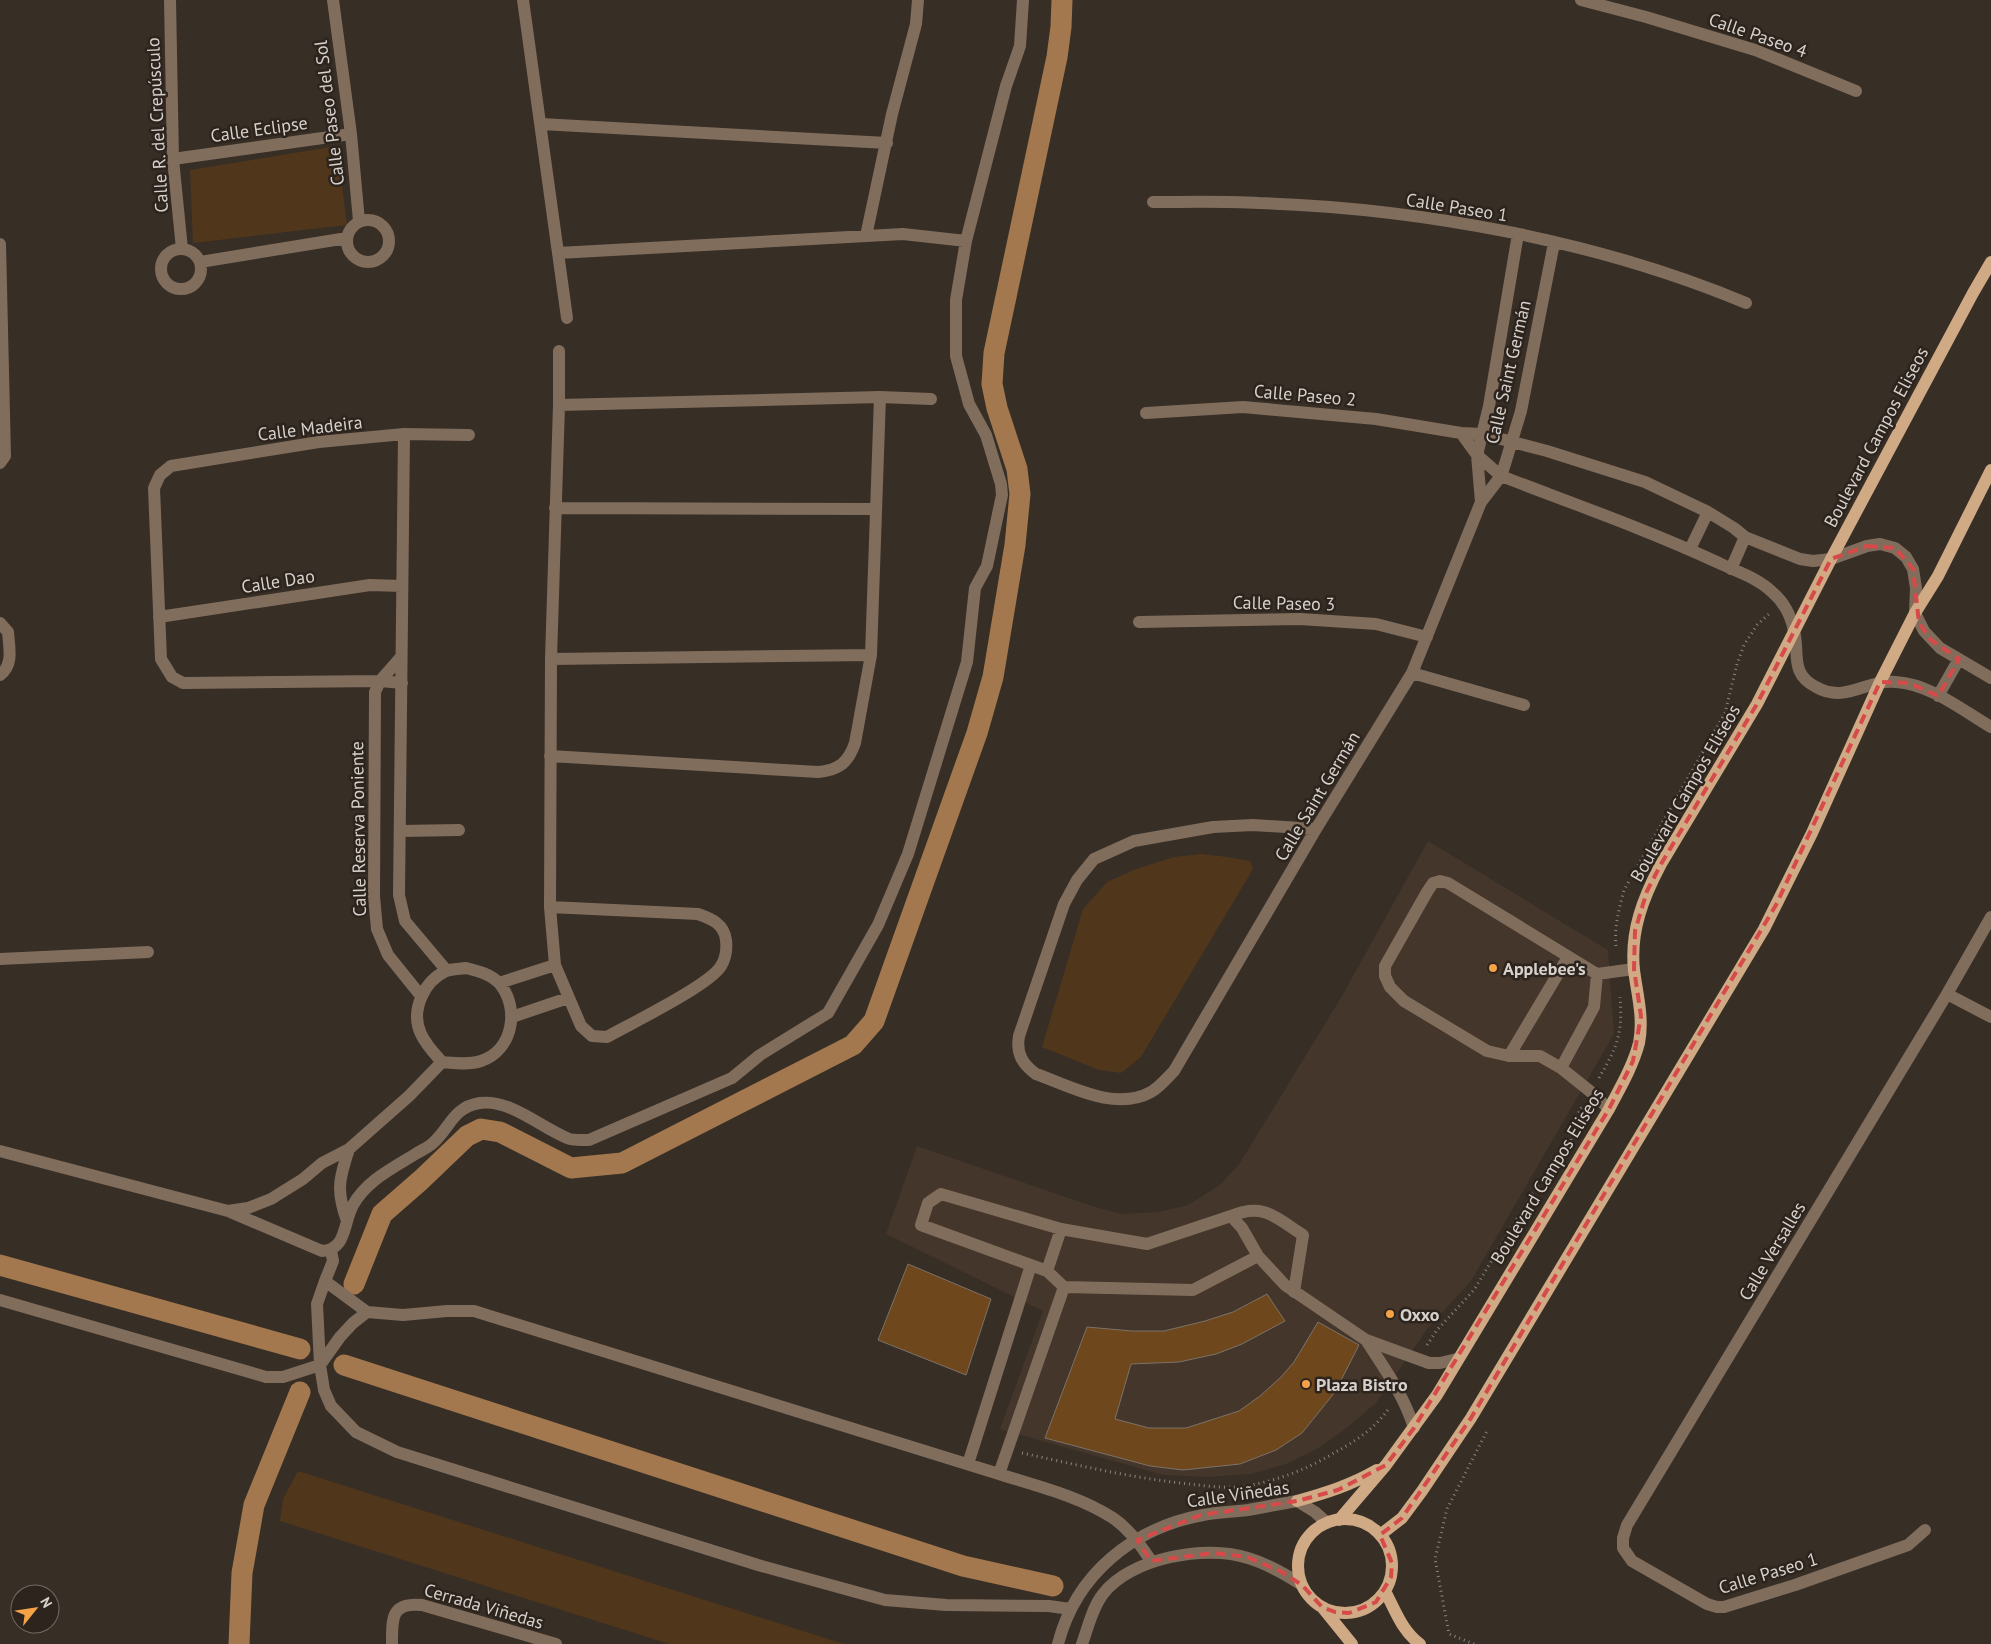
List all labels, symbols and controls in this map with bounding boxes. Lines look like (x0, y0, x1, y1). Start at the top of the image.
street label: Calle Paseo 4 (1706, 7, 1810, 63)
street label: Calle R. del Crepúsculo (141, 37, 173, 213)
street label: Calle Paseo del Sol (309, 38, 349, 187)
street label: Calle Eclipse (209, 111, 309, 147)
street label: Calle Paseo 1 (1405, 188, 1509, 226)
street label: Calle Saint Germán (1480, 298, 1536, 446)
street label: Boulevard Campos Eliseos (1819, 343, 1933, 531)
street label: Calle Paseo 2 (1253, 379, 1357, 411)
street label: Calle Madeira (256, 410, 364, 446)
street label: Calle Dao (240, 564, 316, 598)
street label: Calle Paseo 3 (1233, 591, 1335, 615)
street label: Boulevard Campos Eliseos (1625, 700, 1745, 886)
street label: Calle Saint Germán (1269, 727, 1365, 865)
street label: Calle Reserva Poniente (345, 741, 371, 917)
place label: Applebee's (1503, 957, 1586, 980)
marker: Applebee's (1487, 962, 1499, 974)
street label: Boulevard Campos Eliseos (1485, 1084, 1609, 1268)
street label: Calle Versalles (1734, 1197, 1810, 1305)
place label: Oxxo (1400, 1303, 1440, 1326)
marker: Oxxo (1384, 1308, 1396, 1320)
place label: Plaza Bistro (1316, 1373, 1408, 1396)
marker: Plaza Bistro (1300, 1378, 1312, 1390)
street label: Calle Viñedas (1185, 1475, 1291, 1513)
street label: Calle Paseo 1 (1716, 1547, 1820, 1599)
street label: Cerrada Viñedas (422, 1578, 546, 1634)
north arrow (10, 1584, 60, 1634)
text: N (36, 1594, 56, 1611)

